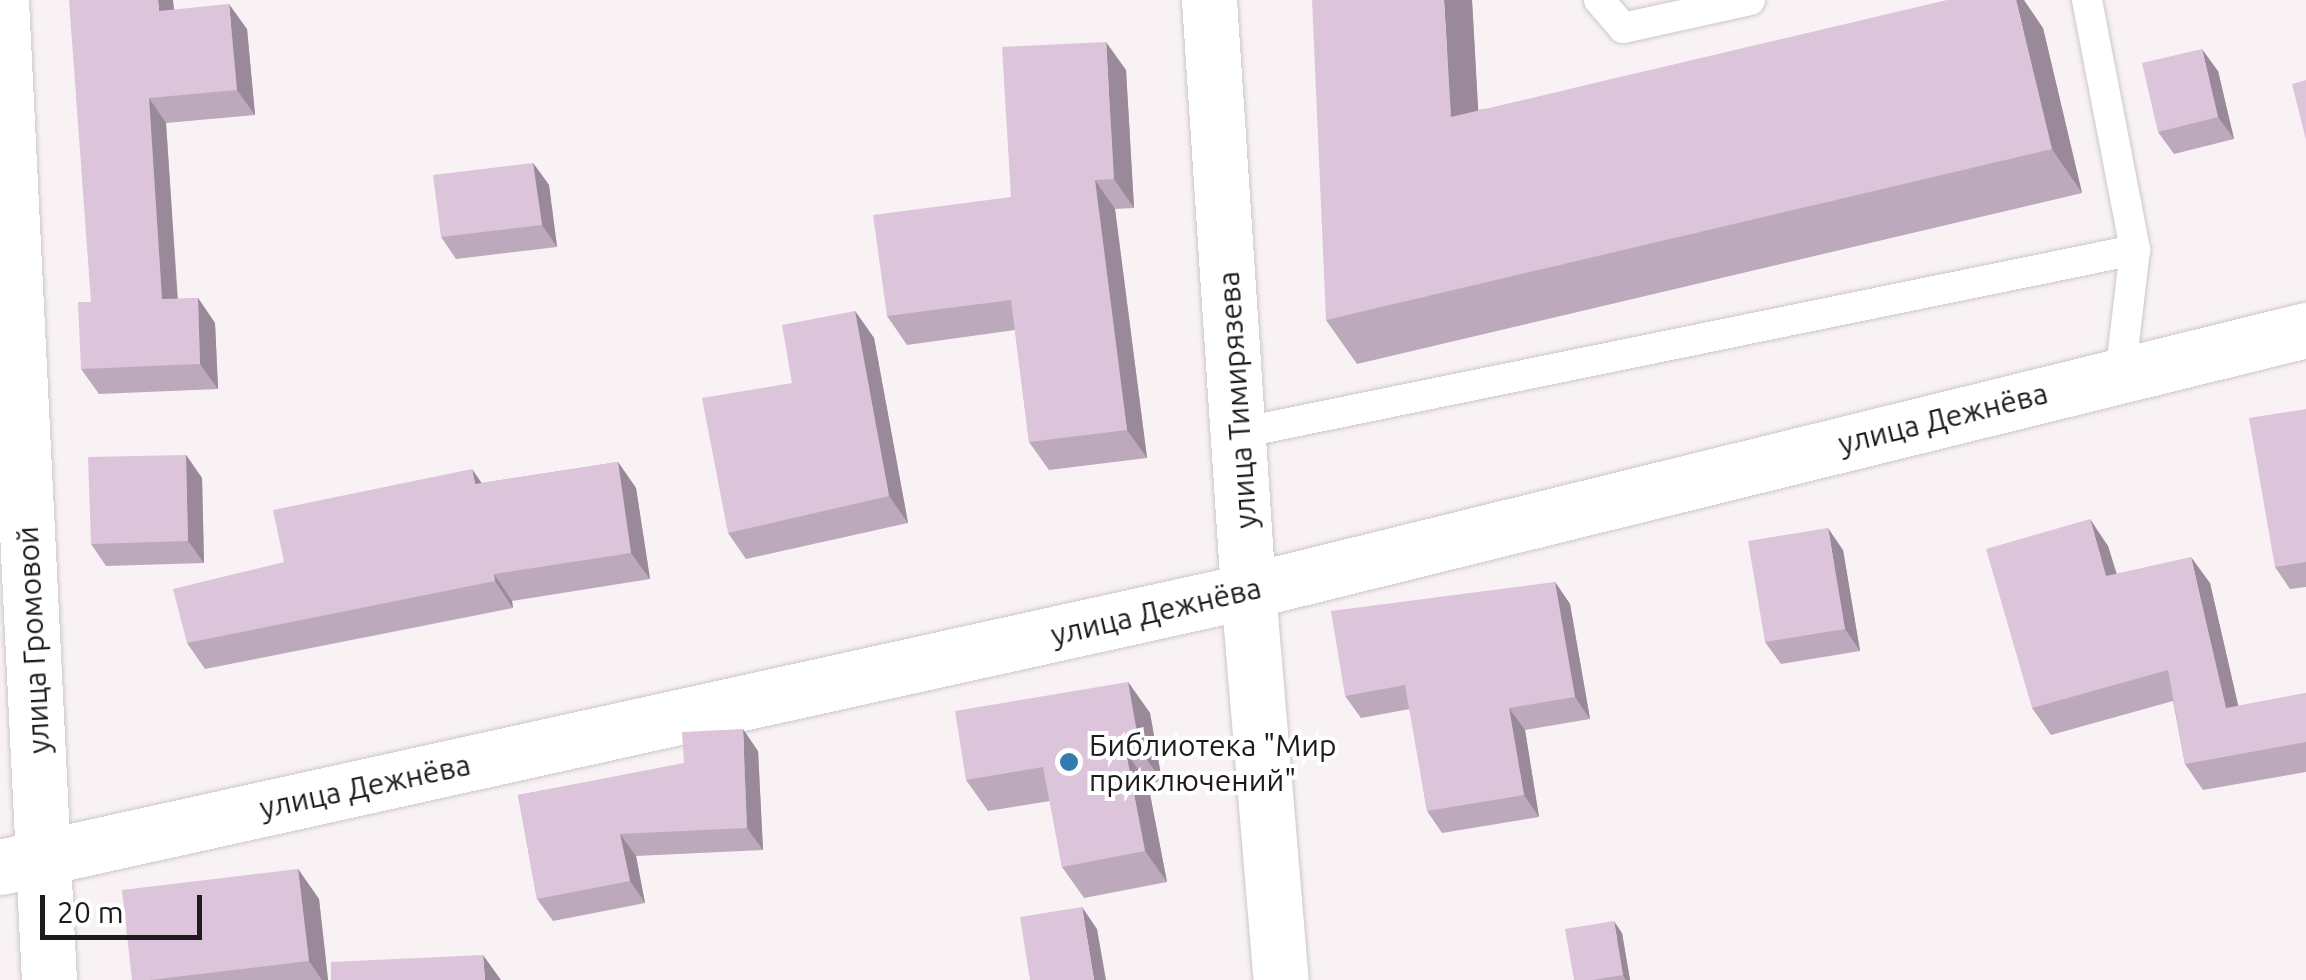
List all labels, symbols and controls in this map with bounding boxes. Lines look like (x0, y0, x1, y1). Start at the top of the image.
street label: улица Тимирязева (1210, 270, 1264, 530)
street label: улица Дежнёва (1834, 375, 2052, 461)
street label: улица Громовой (9, 525, 57, 755)
street label: улица Дежнёва (1047, 569, 1265, 653)
place label: Библиотека "Мир приключений" (1089, 727, 1337, 798)
street label: улица Дежнёва (256, 746, 474, 826)
marker: Библиотека "Мир приключений" (1058, 751, 1080, 773)
scale bar (45, 875, 208, 937)
text: 20 m (57, 895, 124, 929)

